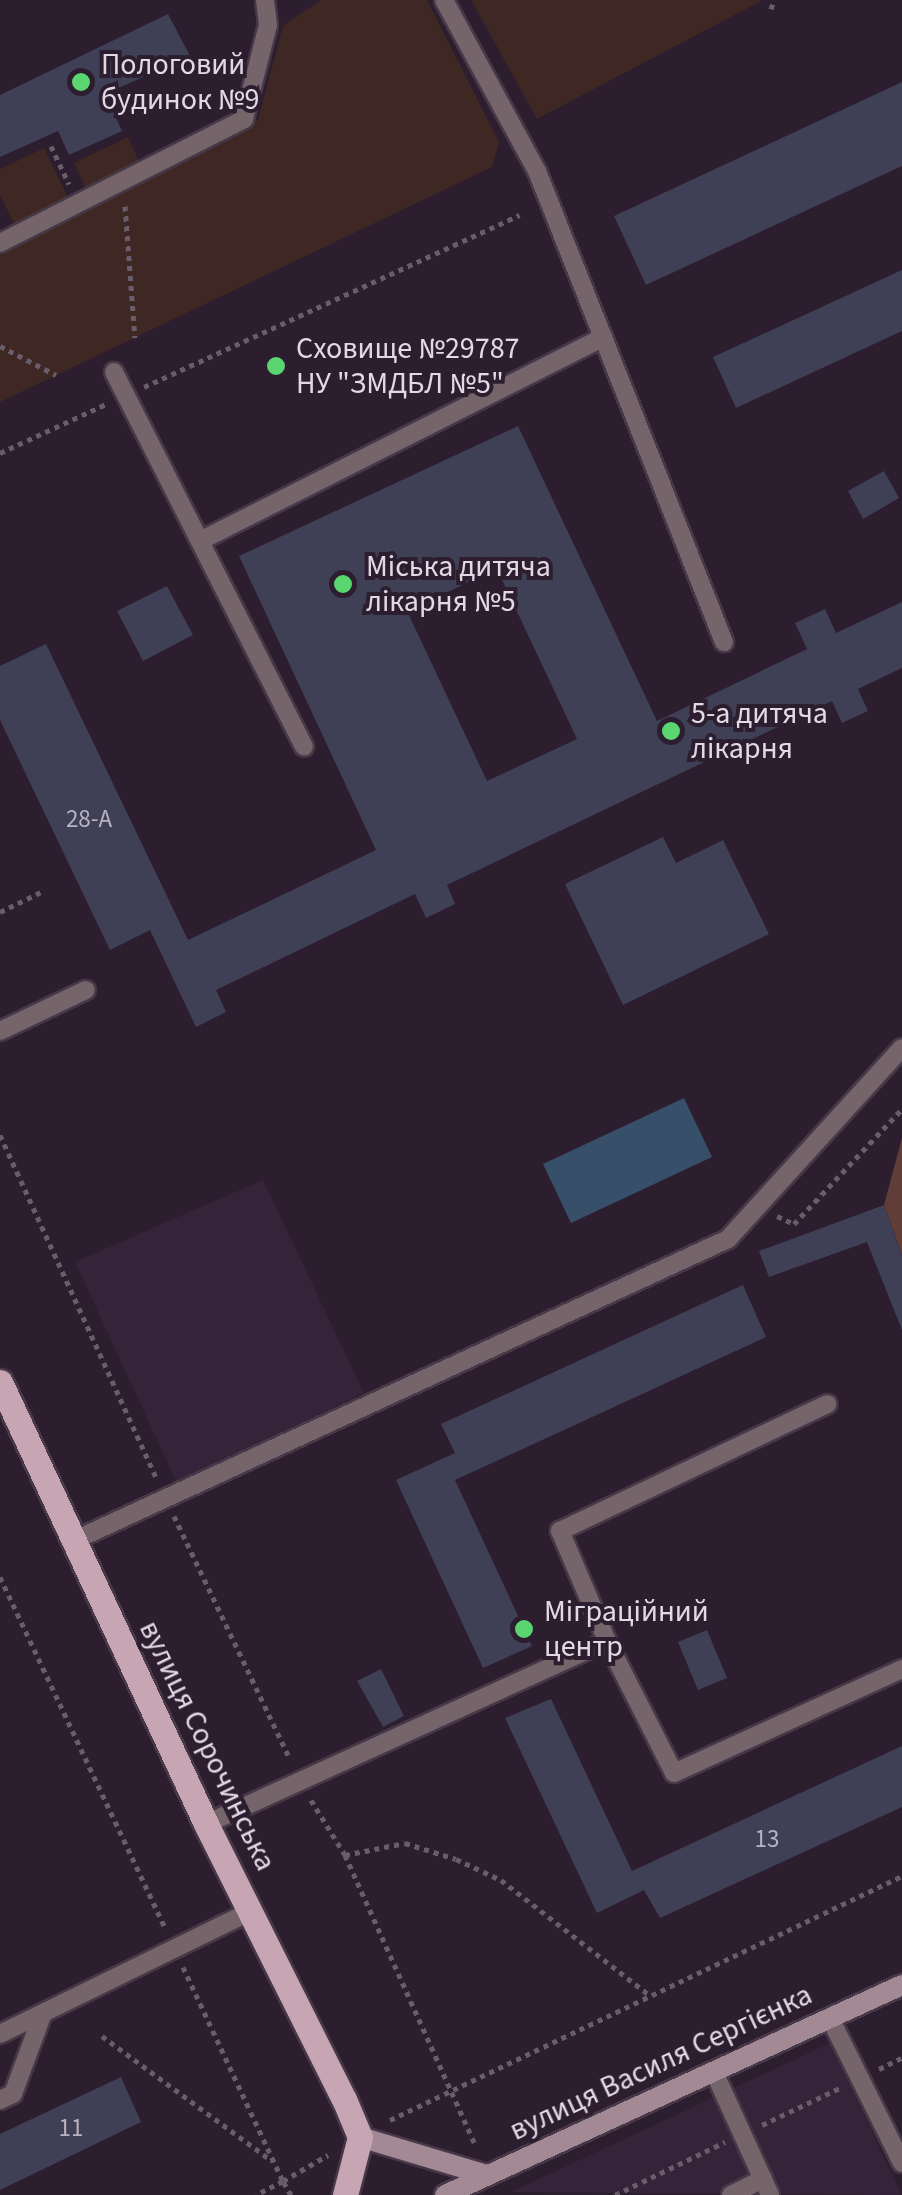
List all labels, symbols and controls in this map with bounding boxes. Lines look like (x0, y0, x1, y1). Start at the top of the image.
place label: Пологовий будинок №9 (101, 47, 259, 118)
marker: Пологовий будинок №9 (70, 71, 92, 93)
place label: Сховище №29787 НУ "ЗМДБЛ №5" (296, 331, 519, 402)
marker: Сховище №29787 НУ "ЗМДБЛ №5" (265, 355, 287, 377)
place label: Міська дитяча лікарня №5 (366, 549, 551, 620)
marker: Міська дитяча лікарня №5 (330, 571, 356, 597)
place label: 5-а дитяча лікарня (691, 696, 828, 766)
marker: 5-а дитяча лікарня (660, 720, 682, 742)
house number: 28-А (66, 804, 112, 834)
place label: Міграційний центр (544, 1594, 709, 1664)
street label: вулиця Сорочинська (131, 1615, 283, 1877)
marker: Міграційний центр (513, 1618, 535, 1640)
house number: 13 (755, 1824, 779, 1854)
street label: вулиця Василя Сергієнка (504, 1977, 818, 2149)
house number: 11 (59, 2113, 83, 2143)

